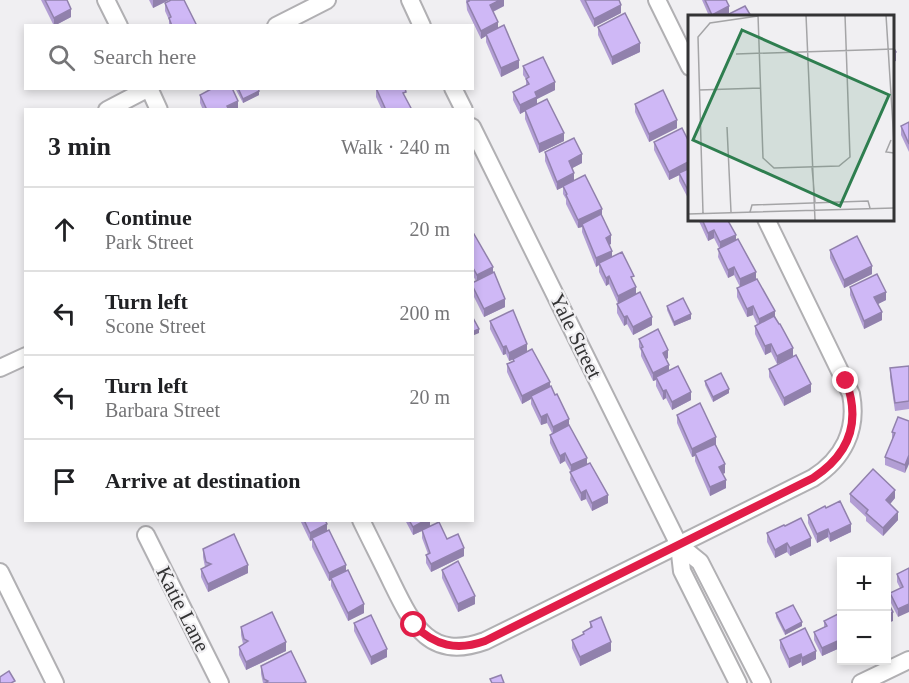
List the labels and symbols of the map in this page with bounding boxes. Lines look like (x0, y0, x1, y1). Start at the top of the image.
inset map (688, 15, 894, 220)
street label: Yale Street (545, 289, 607, 383)
route end (832, 367, 858, 393)
street label: Katie Lane (151, 562, 215, 656)
route start (400, 611, 426, 637)

